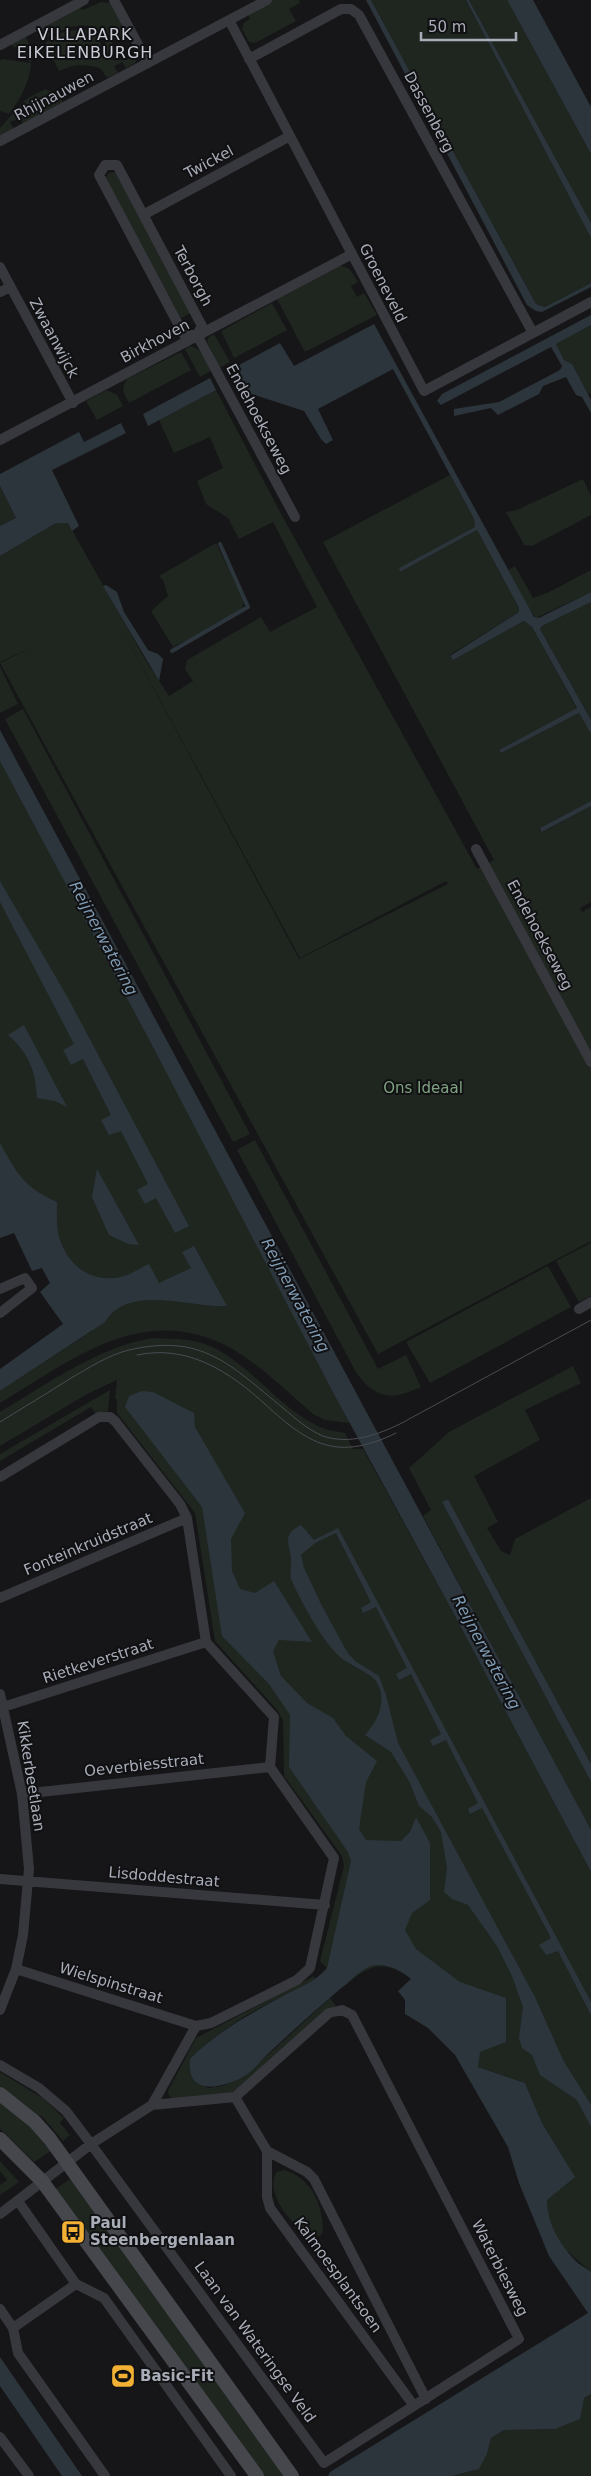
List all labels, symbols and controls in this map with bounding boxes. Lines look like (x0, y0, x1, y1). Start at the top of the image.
scale bar (421, 10, 516, 42)
text: 50 m (428, 18, 466, 36)
district label: VILLAPARK EIKELENBURGH (17, 25, 153, 62)
street label: Rhijnauwen (11, 68, 97, 124)
street label: Dassenberg (400, 68, 458, 156)
street label: Twickel (181, 142, 237, 183)
street label: Groeneveld (355, 240, 411, 326)
street label: Terborgh (169, 242, 216, 309)
street label: Zwaanwijck (25, 295, 83, 381)
street label: Birkhoven (117, 315, 193, 367)
street label: Endehoekseweg (222, 361, 296, 477)
street label: Endehoekseweg (503, 877, 577, 993)
water label: Reijnerwatering (65, 878, 142, 999)
park label: Ons Ideaal (383, 1079, 463, 1097)
water label: Reijnerwatering (257, 1235, 334, 1356)
street label: Fonteinkruidstraat (21, 1509, 155, 1579)
water label: Reijnerwatering (448, 1592, 525, 1713)
street label: Rietkeverstraat (40, 1635, 156, 1687)
street label: Kikkerbeetlaan (13, 1719, 49, 1833)
street label: Oeverbiesstraat (83, 1750, 205, 1780)
street label: Lisdoddestraat (108, 1863, 220, 1891)
street label: Wielspinstraat (57, 1959, 165, 2007)
place label: Paul Steenbergenlaan (90, 2214, 235, 2249)
street label: Kalmoesplantsoen (290, 2214, 386, 2336)
street label: Waterbiesweg (468, 2217, 532, 2319)
bus stop icon: Paul Steenbergenlaan (60, 2219, 86, 2245)
street label: Laan van Wateringse Veld (190, 2258, 320, 2426)
sports icon: Basic-Fit (110, 2363, 136, 2389)
place label: Basic-Fit (140, 2367, 213, 2385)

